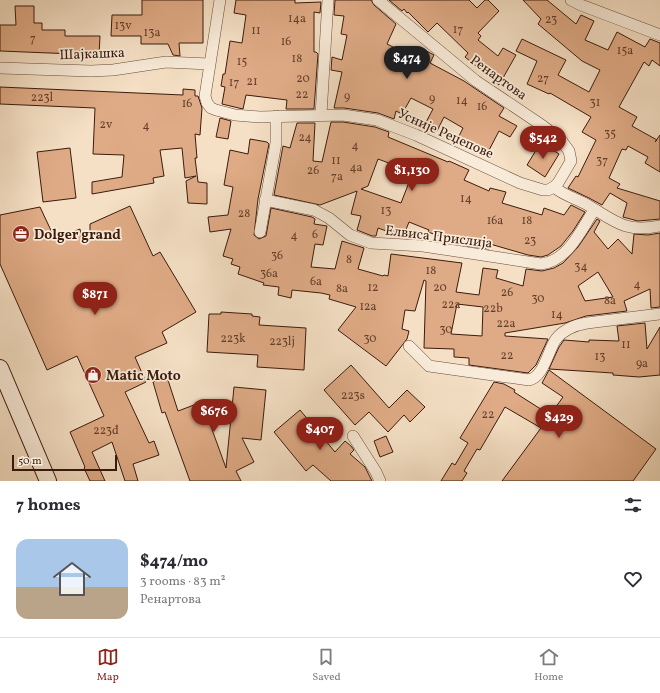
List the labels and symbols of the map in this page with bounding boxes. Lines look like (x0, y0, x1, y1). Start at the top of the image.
house number: 14a (288, 11, 306, 27)
house number: 23 (545, 12, 557, 28)
house number: 13v (114, 18, 132, 34)
house number: 17 (453, 22, 463, 38)
house number: 11 (251, 23, 261, 39)
house number: 13a (144, 25, 160, 41)
house number: 7 (30, 31, 36, 47)
house number: 16 (281, 34, 291, 50)
house number: 15a (617, 43, 633, 59)
street label: Шајкашка (59, 44, 125, 65)
pin: $474 (383, 46, 431, 80)
house number: 18 (292, 51, 302, 67)
street label: Ренартова (466, 51, 530, 105)
house number: 15 (237, 54, 247, 70)
house number: 20 (296, 71, 310, 87)
house number: 27 (537, 71, 549, 87)
house number: 21 (246, 74, 258, 90)
house number: 17 (229, 75, 239, 91)
house number: 22 (296, 87, 308, 103)
house number: 9 (344, 89, 350, 105)
house number: 223l (31, 90, 54, 106)
house number: 9 (429, 91, 435, 107)
house number: 14 (456, 93, 468, 109)
house number: 31 (590, 95, 600, 111)
house number: 16 (182, 96, 192, 112)
house number: 16 (477, 99, 487, 115)
street label: Усније Реџепове (394, 105, 497, 164)
house number: 2v (100, 117, 113, 133)
house number: 4 (142, 118, 150, 134)
pin: $542 (519, 126, 567, 160)
house number: 35 (604, 126, 616, 142)
house number: 24 (298, 130, 312, 146)
house number: 4 (351, 138, 359, 154)
house number: 11 (331, 153, 341, 169)
house number: 37 (596, 153, 608, 169)
pin: $1,130 (379, 158, 445, 192)
house number: 4a (349, 160, 363, 176)
house number: 26 (307, 163, 319, 179)
house number: 7a (331, 169, 343, 185)
house number: 14 (460, 191, 472, 207)
house number: 13 (381, 203, 391, 219)
house number: 28 (238, 206, 250, 222)
house number: 16a (487, 213, 503, 229)
house number: 18 (522, 213, 532, 229)
street label: Елвиса Прислија (384, 221, 494, 254)
office icon: Dolger grand (11, 224, 31, 244)
place label: Dolger grand (34, 226, 121, 245)
house number: 6 (312, 227, 318, 243)
house number: 4 (290, 228, 298, 244)
house number: 23 (524, 233, 536, 249)
house number: 36 (271, 248, 283, 264)
house number: 8 (346, 252, 352, 268)
house number: 34 (574, 259, 588, 275)
house number: 18 (426, 263, 436, 279)
house number: 36a (260, 266, 278, 282)
house number: 6a (310, 274, 322, 290)
house number: 4 (633, 277, 641, 293)
house number: 12 (367, 280, 379, 296)
house number: 20 (433, 280, 447, 296)
house number: 8a (336, 281, 348, 297)
pin: $871 (71, 282, 119, 316)
house number: 26 (501, 285, 513, 301)
house number: 30 (531, 291, 545, 307)
house number: 8a (604, 293, 616, 309)
house number: 22a (442, 297, 460, 313)
house number: 12a (359, 299, 377, 315)
house number: 22b (483, 301, 503, 317)
house number: 14 (551, 307, 563, 323)
house number: 22a (497, 316, 515, 332)
house number: 30 (439, 322, 453, 338)
house number: 223k (220, 331, 246, 347)
house number: 30 (363, 331, 377, 347)
house number: 223lj (269, 334, 295, 350)
house number: 11 (621, 337, 631, 353)
house number: 22 (501, 348, 513, 364)
house number: 13 (595, 349, 605, 365)
house number: 9a (636, 356, 648, 372)
shop icon: Matic Moto (83, 365, 103, 385)
place label: Matic Moto (106, 367, 181, 386)
house number: 223s (341, 388, 365, 404)
pin: $676 (190, 399, 238, 433)
pin: $429 (535, 405, 583, 439)
house number: 22 (482, 407, 494, 423)
pin: $407 (296, 417, 344, 451)
house number: 223đ (93, 423, 119, 439)
scale bar (12, 453, 117, 472)

